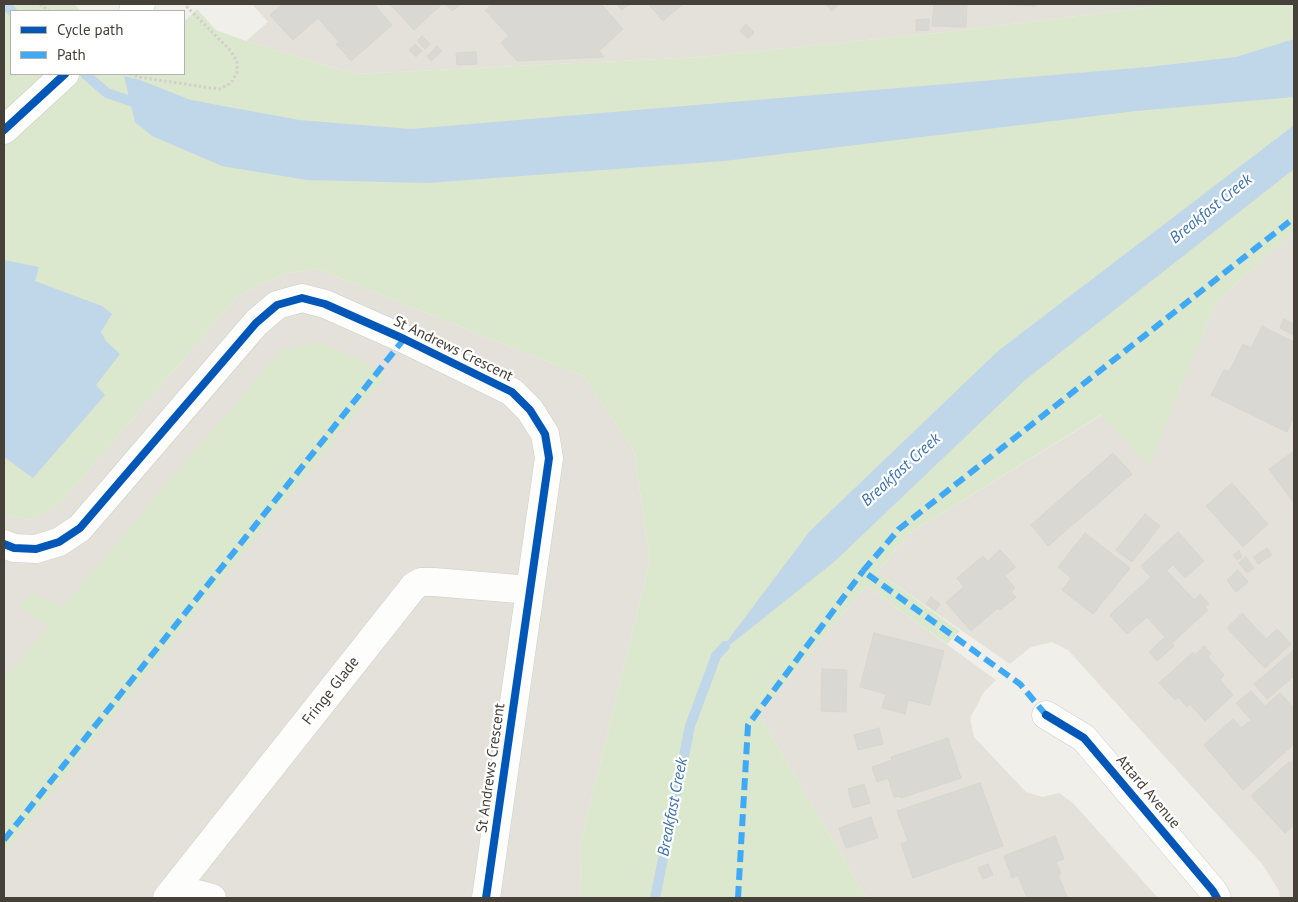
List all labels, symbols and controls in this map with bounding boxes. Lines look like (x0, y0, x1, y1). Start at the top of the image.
legend (10, 10, 185, 75)
text: Cycle path (57, 20, 123, 39)
text: Path (57, 45, 86, 64)
water label: Breakfast Creek (1166, 170, 1256, 248)
street label: St Andrews Crescent (390, 312, 516, 386)
water label: Breakfast Creek (857, 429, 945, 511)
street label: Fringe Glade (299, 653, 363, 729)
street label: St Andrews Crescent (473, 702, 509, 834)
street label: Attard Avenue (1112, 752, 1184, 832)
water label: Breakfast Creek (654, 756, 692, 858)

